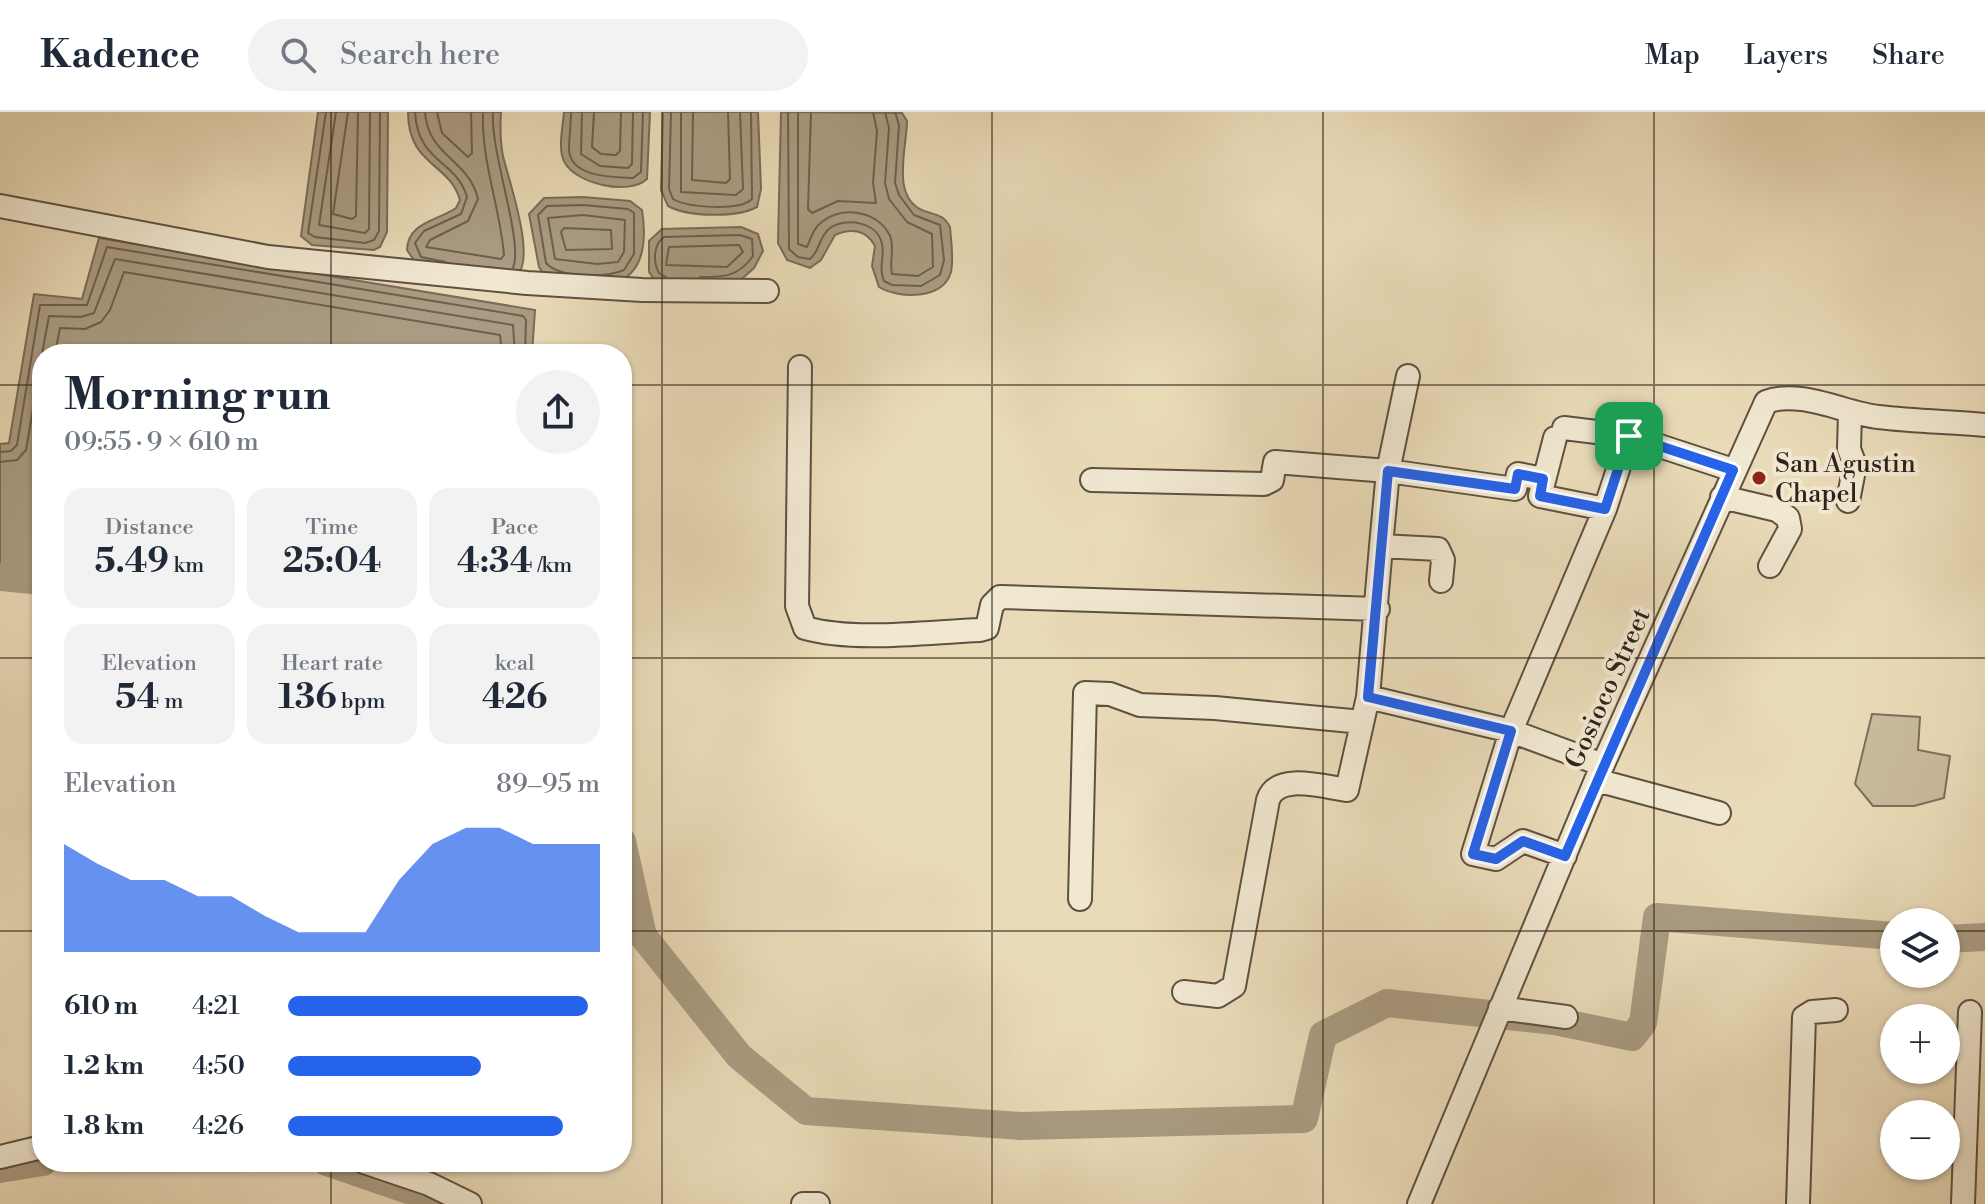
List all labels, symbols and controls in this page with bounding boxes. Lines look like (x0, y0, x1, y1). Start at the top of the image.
search box (248, 19, 808, 91)
text: Kadence (40, 32, 200, 79)
icon: search (276, 33, 320, 77)
text: Search here (340, 36, 500, 74)
text: Map (1645, 38, 1700, 73)
text: Layers (1744, 38, 1828, 73)
text: Share (1872, 38, 1945, 73)
text: Morning run (64, 368, 330, 423)
button: share (516, 370, 600, 454)
pin (1595, 402, 1663, 470)
icon: arrive (1607, 414, 1651, 458)
text: 09:55 · 9 × 610 m (64, 426, 259, 458)
place label: San Agustin Chapel (1775, 448, 1916, 510)
marker: San Agustin Chapel (1750, 469, 1768, 487)
text: Distance (105, 514, 194, 541)
text: Time (306, 514, 358, 541)
text: Pace (491, 514, 538, 541)
text: 5.49 (94, 541, 169, 583)
text: 25:04 (282, 541, 382, 583)
text: 4:34 (457, 541, 533, 583)
text: km (169, 552, 204, 579)
text: /km (533, 552, 572, 579)
street label: Gosioco Street (1558, 603, 1658, 774)
text: Elevation (102, 650, 197, 677)
text: Heart rate (281, 650, 383, 677)
text: kcal (495, 650, 535, 677)
text: 54 (115, 677, 160, 719)
text: 136 (278, 677, 337, 719)
text: 426 (482, 677, 547, 719)
text: m (160, 688, 183, 715)
text: bpm (337, 688, 386, 715)
text: Elevation (64, 768, 177, 800)
text: 89–95 m (496, 768, 600, 800)
map controls (1880, 908, 1960, 1180)
button: layers (1880, 908, 1960, 988)
text: 610 m (64, 990, 138, 1022)
text: 4:21 (192, 990, 240, 1022)
button: + (1880, 1004, 1960, 1084)
text: 1.2 km (64, 1050, 144, 1082)
text: 4:50 (192, 1050, 245, 1082)
button: − (1880, 1100, 1960, 1180)
text: 1.8 km (64, 1110, 144, 1142)
text: 4:26 (192, 1110, 244, 1142)

